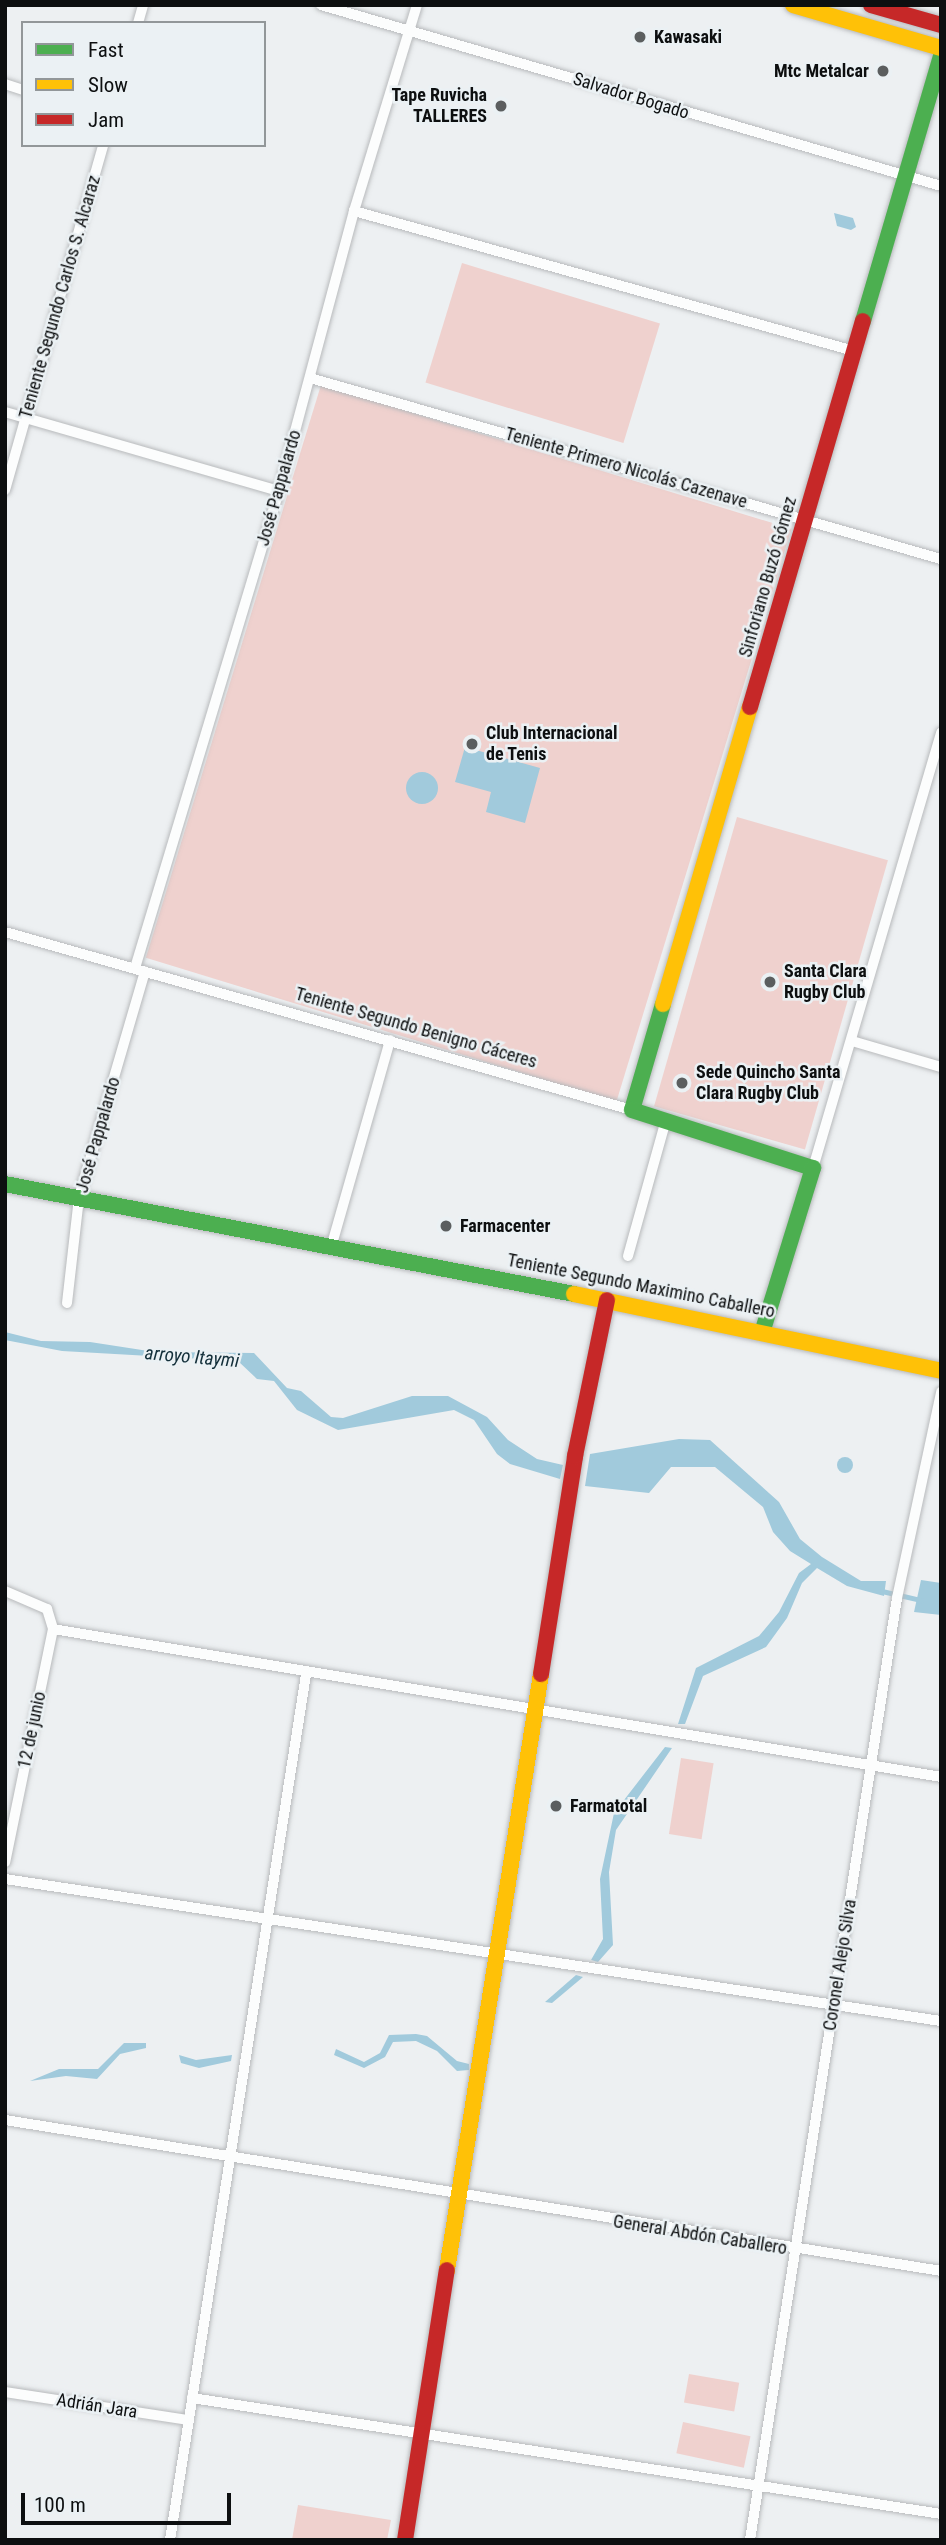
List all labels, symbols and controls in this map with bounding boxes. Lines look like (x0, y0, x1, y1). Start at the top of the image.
legend (21, 21, 266, 147)
place label: Kawasaki (654, 26, 722, 48)
marker: Kawasaki (632, 29, 648, 45)
text: Fast (88, 38, 124, 62)
place label: Mtc Metalcar (774, 60, 869, 82)
marker: Mtc Metalcar (875, 63, 891, 79)
street label: Salvador Bogado (570, 68, 692, 124)
text: Slow (88, 73, 128, 97)
place label: Tape Ruvicha TALLERES (392, 85, 487, 128)
marker: Tape Ruvicha TALLERES (493, 98, 509, 114)
text: Jam (88, 108, 124, 132)
street label: Teniente Segundo Carlos S. Alcaraz (15, 173, 105, 421)
street label: Teniente Primero Nicolás Cazenave (502, 423, 750, 513)
street label: José Pappalardo (252, 428, 306, 548)
street label: Sinforiano Buzó Gómez (735, 494, 801, 660)
place label: Club Internacional de Tenis (486, 723, 618, 766)
marker: Club Internacional de Tenis (464, 736, 480, 752)
place label: Santa Clara Rugby Club (784, 961, 867, 1004)
marker: Santa Clara Rugby Club (762, 974, 778, 990)
street label: Teniente Segundo Benigno Cáceres (293, 983, 539, 1073)
place label: Sede Quincho Santa Clara Rugby Club (696, 1062, 840, 1104)
street label: José Pappalardo (71, 1075, 125, 1195)
marker: Sede Quincho Santa Clara Rugby Club (674, 1075, 690, 1091)
place label: Farmacenter (460, 1215, 550, 1237)
marker: Farmacenter (438, 1218, 454, 1234)
street label: Teniente Segundo Maximino Caballero (505, 1249, 777, 1323)
water label: arroyo Itaymi (144, 1342, 240, 1372)
street label: 12 de junio (13, 1690, 51, 1770)
place label: Farmatotal (570, 1795, 647, 1817)
marker: Farmatotal (548, 1798, 564, 1814)
street label: Coronel Alejo Silva (819, 1898, 861, 2032)
street label: General Abdón Caballero (612, 2211, 788, 2259)
street label: Adrián Jara (55, 2389, 139, 2423)
scale bar (24, 2478, 234, 2522)
text: 100 m (34, 2493, 86, 2517)

